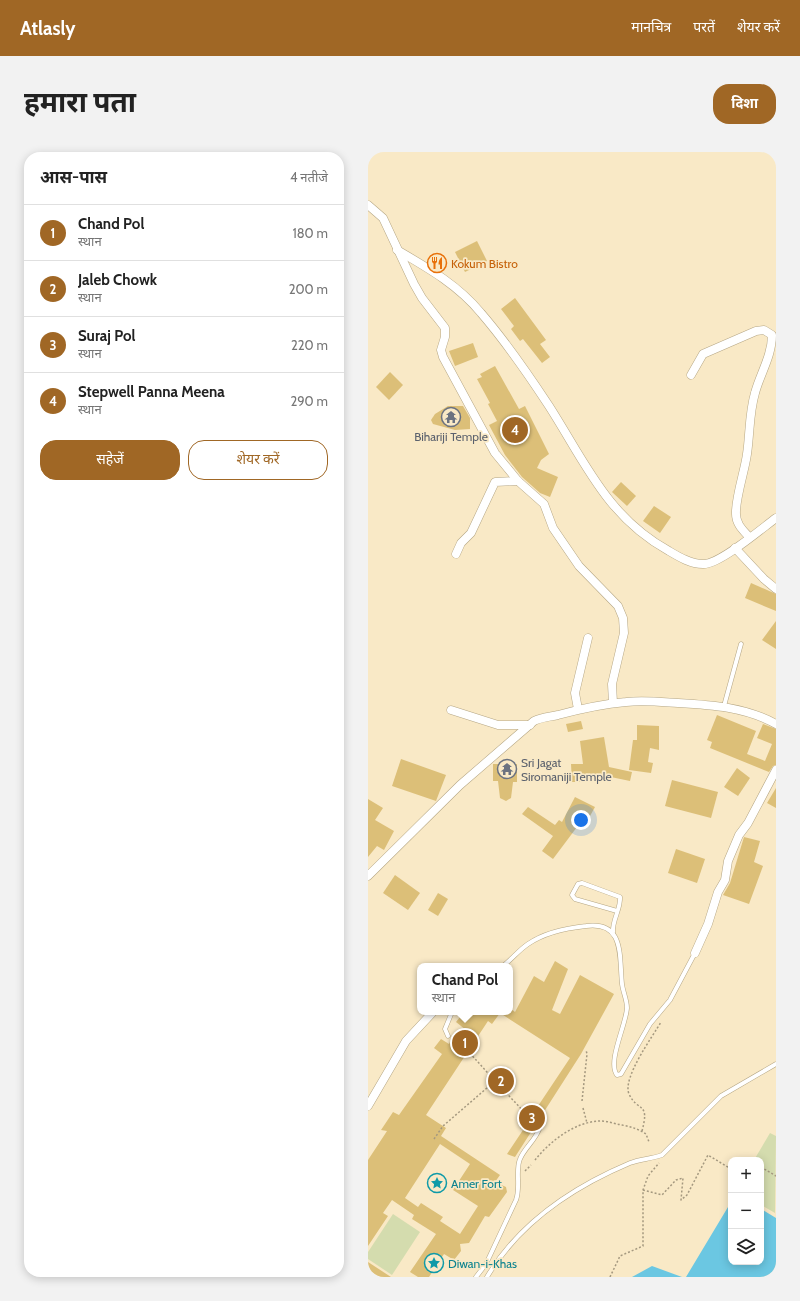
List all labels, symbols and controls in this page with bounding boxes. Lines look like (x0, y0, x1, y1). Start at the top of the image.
text: Atlasly (20, 17, 76, 40)
text: मानचित्र (631, 18, 671, 36)
text: परतें (693, 18, 715, 36)
text: शेयर करें (737, 18, 780, 36)
button: दिशा (713, 84, 776, 124)
text: हमारा पता (24, 85, 136, 119)
text: आस-पास (40, 167, 107, 187)
text: 4 नतीजे (290, 169, 328, 185)
text: Chand Pol (78, 215, 144, 233)
text: 1 (51, 225, 55, 241)
text: 180 m (292, 225, 328, 241)
text: स्थान (78, 233, 102, 249)
restaurant icon: Kokum Bistro (426, 252, 448, 274)
place label: Kokum Bistro (451, 256, 518, 271)
text: Jaleb Chowk (78, 271, 157, 289)
text: 2 (50, 281, 56, 297)
text: 200 m (289, 281, 328, 297)
text: स्थान (78, 289, 102, 305)
text: Suraj Pol (78, 327, 135, 345)
text: 3 (49, 337, 57, 353)
text: 220 m (291, 337, 328, 353)
text: स्थान (78, 345, 102, 361)
text: Stepwell Panna Meena (78, 383, 225, 401)
text: 4 (49, 393, 57, 409)
text: 290 m (290, 393, 328, 409)
text: स्थान (78, 401, 102, 417)
temple icon: Bihariji Temple (440, 406, 462, 428)
pin: 4 (502, 415, 528, 445)
place label: Bihariji Temple (414, 429, 488, 444)
button: सहेजें (40, 440, 180, 480)
button: शेयर करें (188, 440, 328, 480)
place label: Sri Jagat Siromaniji Temple (521, 755, 612, 784)
temple icon: Sri Jagat Siromaniji Temple (496, 758, 518, 780)
your location (571, 810, 591, 830)
popup (417, 963, 513, 1015)
text: Chand Pol (432, 971, 498, 989)
text: स्थान (432, 989, 456, 1005)
pin: 1 (452, 1028, 478, 1058)
pin: 2 (488, 1066, 514, 1096)
pin: 3 (519, 1103, 545, 1133)
map controls (728, 1157, 764, 1265)
button: + (728, 1157, 764, 1193)
place icon: Amer Fort (426, 1172, 448, 1194)
place label: Amer Fort (451, 1176, 502, 1191)
button: − (728, 1193, 764, 1229)
button: layers (728, 1229, 764, 1265)
place icon: Diwan-i-Khas (423, 1252, 445, 1274)
place label: Diwan-i-Khas (448, 1256, 517, 1271)

